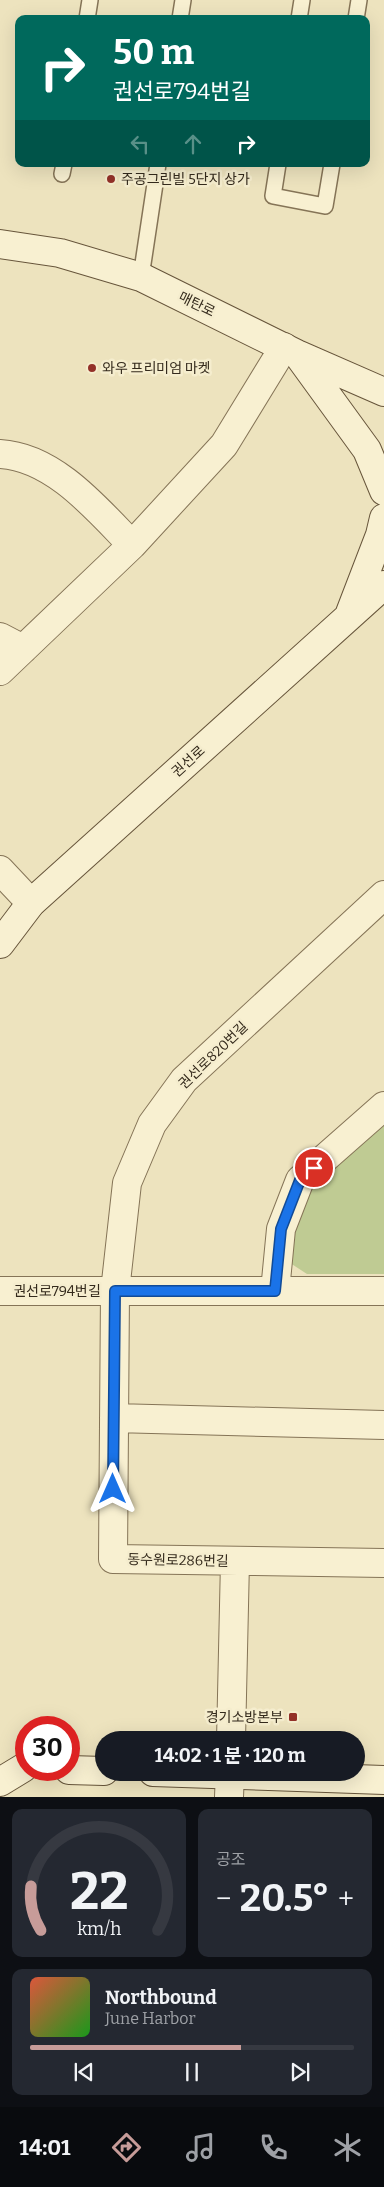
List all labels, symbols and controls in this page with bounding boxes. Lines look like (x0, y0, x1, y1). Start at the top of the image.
text: 50 m (113, 31, 194, 73)
icon: right (30, 35, 95, 100)
text: 권선로794번길 (113, 78, 251, 105)
icon: left (126, 130, 154, 158)
icon: ahead (179, 130, 207, 158)
icon: right (232, 130, 260, 158)
place label: 주공그린빌 5단지 상가 (121, 171, 250, 188)
marker: 주공그린빌 5단지 상가 (105, 173, 117, 185)
street label: 매탄로 (176, 288, 218, 321)
place label: 와우 프리미엄 마켓 (102, 360, 211, 377)
marker: 와우 프리미엄 마켓 (86, 362, 98, 374)
street label: 권선로 (168, 742, 208, 781)
street label: 권선로820번길 (175, 1018, 251, 1093)
pin (293, 1147, 335, 1189)
icon: arrive (300, 1154, 328, 1182)
street label: 권선로794번길 (13, 1283, 101, 1300)
position arrow (86, 1462, 138, 1514)
street label: 동수원로286번길 (127, 1551, 229, 1570)
place label: 경기소방본부 (206, 1709, 283, 1726)
marker: 경기소방본부 (287, 1711, 299, 1723)
speed limit sign: 30 (15, 1716, 80, 1781)
text: 14:02 · 1 분 · 120 m (154, 1744, 306, 1767)
text: 공조 (216, 1850, 245, 1869)
text: 22 (70, 1860, 128, 1923)
text: 20.5° (240, 1875, 330, 1921)
text: − (216, 1882, 231, 1915)
text: + (338, 1882, 354, 1915)
text: km/h (77, 1918, 121, 1940)
text: Northbound (105, 1986, 217, 2009)
text: June Harbor (105, 2009, 196, 2028)
icon: previous (70, 2058, 98, 2086)
icon: pause (178, 2058, 206, 2086)
icon: next (286, 2058, 314, 2086)
icon: directions (109, 2130, 144, 2165)
icon: music (183, 2130, 218, 2165)
icon: phone (256, 2130, 291, 2165)
icon: climate (330, 2130, 365, 2165)
text: 14:01 (19, 2134, 71, 2161)

